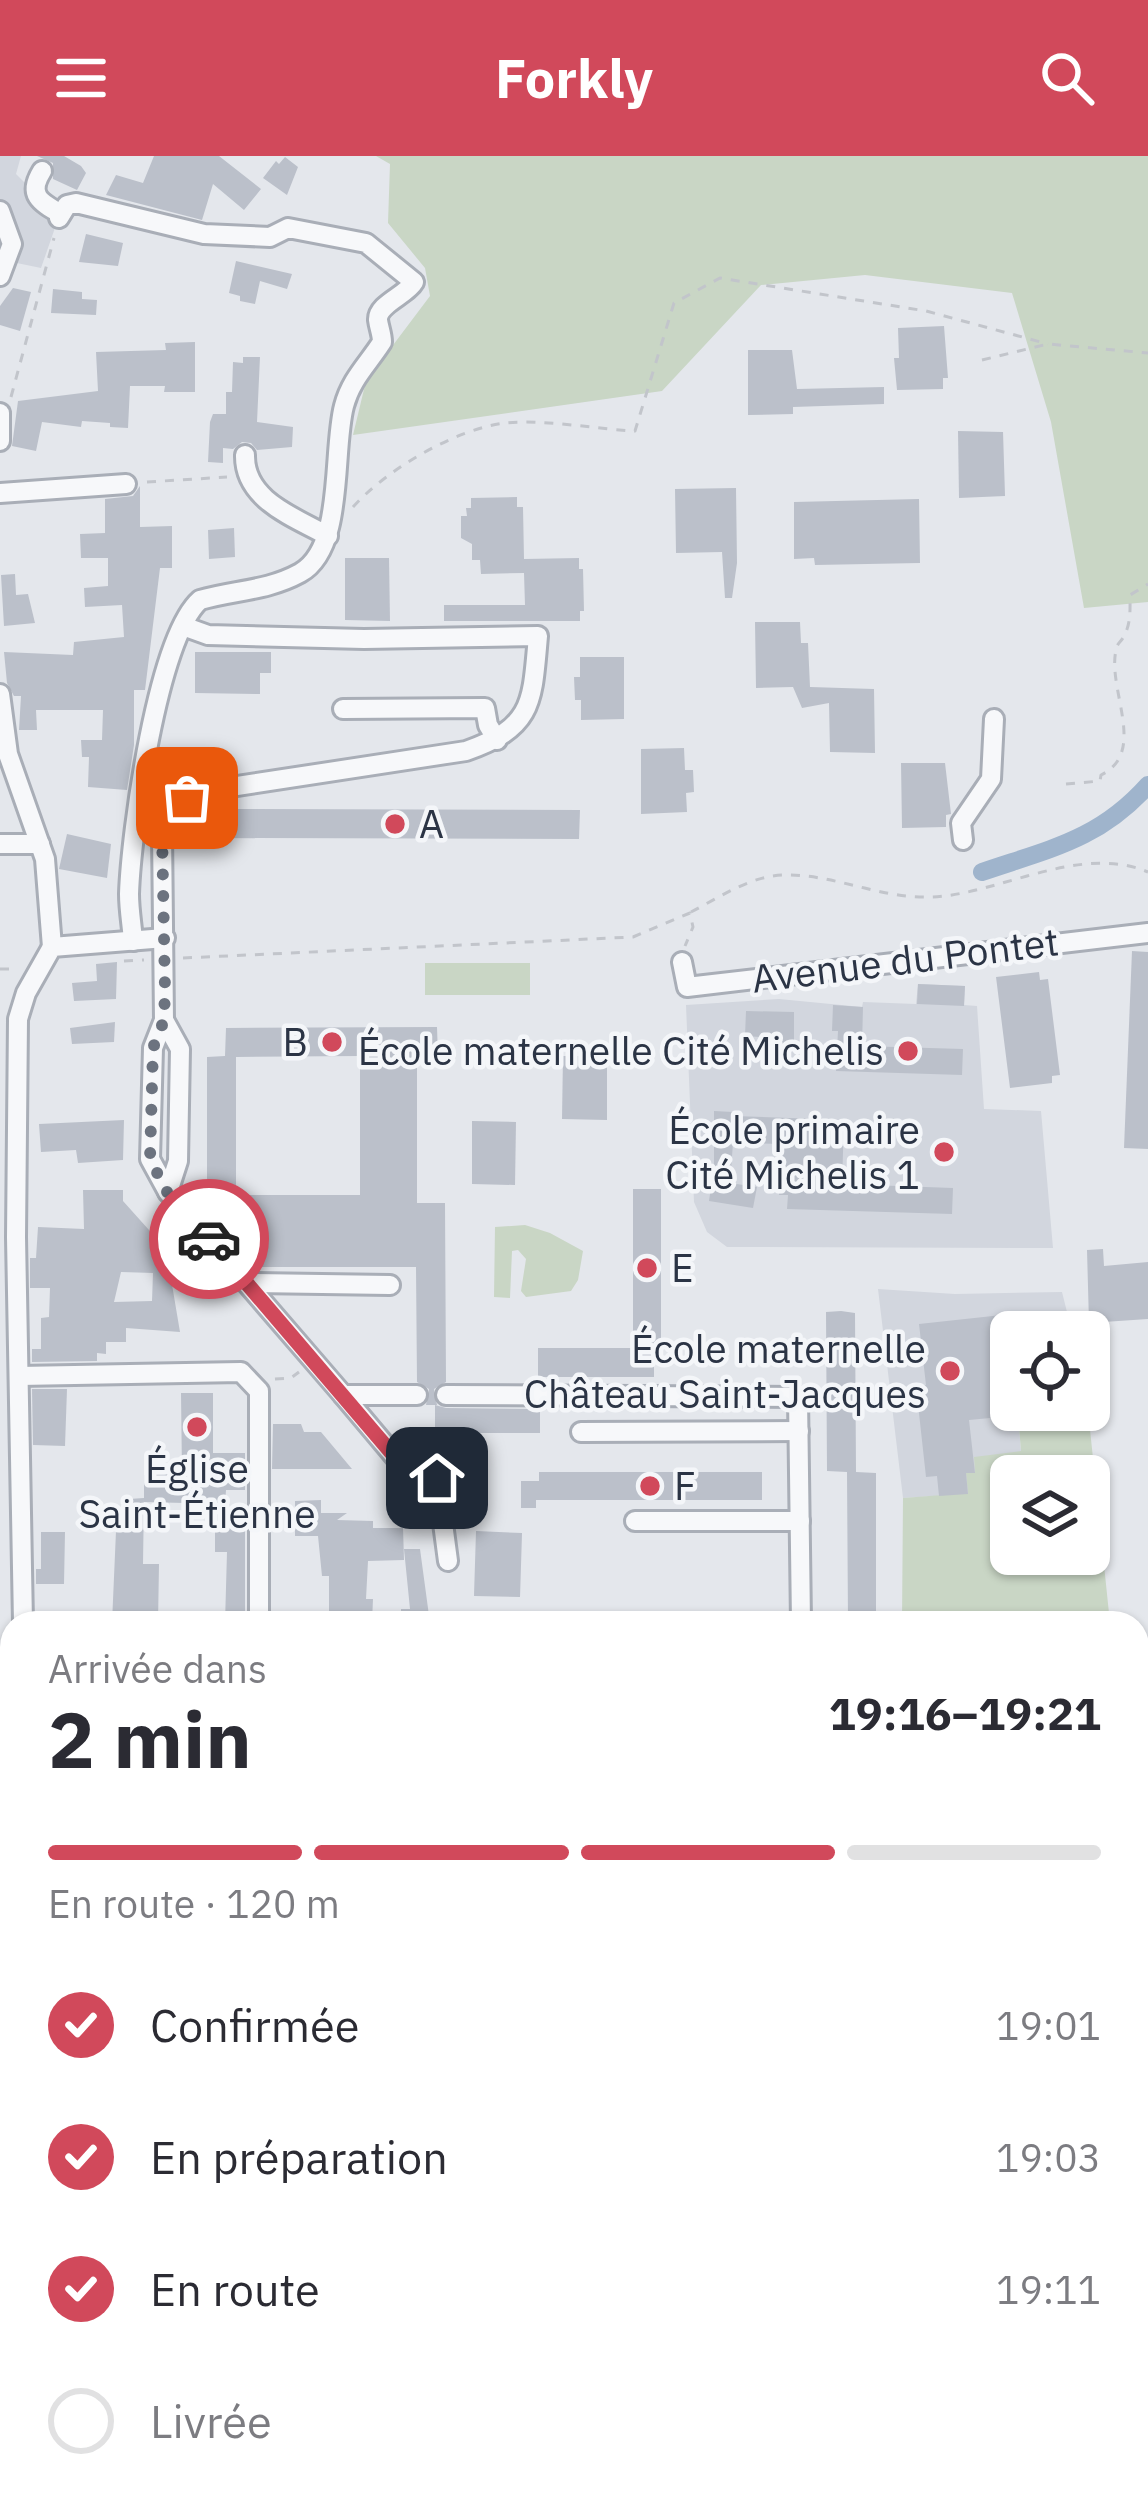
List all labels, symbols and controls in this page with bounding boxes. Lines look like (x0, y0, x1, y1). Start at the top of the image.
text: Forkly (495, 43, 653, 113)
icon: menu (48, 45, 114, 111)
icon: search (1034, 45, 1100, 111)
pin (136, 747, 238, 849)
icon: bag (154, 765, 220, 831)
place label: A (419, 798, 444, 849)
marker: A (382, 811, 408, 837)
street label: Avenue du Pontet (749, 915, 1061, 1004)
place label: B (283, 1016, 308, 1067)
place label: École maternelle Cité Michelis (358, 1025, 884, 1076)
marker: B (319, 1029, 345, 1055)
marker: École maternelle Cité Michelis (895, 1038, 921, 1064)
place label: École primaire Cité Michelis 1 (665, 1104, 920, 1200)
marker: École primaire Cité Michelis 1 (931, 1139, 957, 1165)
courier (149, 1179, 269, 1299)
icon: car (176, 1206, 242, 1272)
place label: E (671, 1242, 694, 1293)
marker: E (634, 1255, 660, 1281)
map controls (990, 1311, 1110, 1575)
button: locate (990, 1311, 1110, 1431)
place label: École maternelle Château Saint-Jacques (524, 1323, 926, 1419)
marker: École maternelle Château Saint-Jacques (937, 1358, 963, 1384)
marker: Église Saint-Étienne (184, 1414, 210, 1440)
pin (386, 1427, 488, 1529)
place label: Église Saint-Étienne (78, 1443, 316, 1539)
icon: home (404, 1445, 470, 1511)
button: layers (990, 1455, 1110, 1575)
place label: F (674, 1460, 696, 1511)
marker: F (637, 1473, 663, 1499)
text: Arrivée dans (48, 1643, 267, 1694)
text: 19:16–19:21 (829, 1684, 1101, 1742)
text: 2 min (48, 1688, 252, 1789)
text: En route · 120 m (48, 1878, 340, 1929)
icon: check (48, 1992, 114, 2058)
text: Confirmée (150, 1996, 359, 2054)
text: 19:01 (996, 2000, 1101, 2051)
icon: check (48, 2124, 114, 2190)
text: En préparation (150, 2128, 448, 2186)
text: 19:03 (996, 2132, 1101, 2183)
icon: check (48, 2256, 114, 2322)
text: En route (150, 2260, 320, 2318)
text: 19:11 (996, 2264, 1101, 2315)
text: Livrée (150, 2392, 272, 2450)

